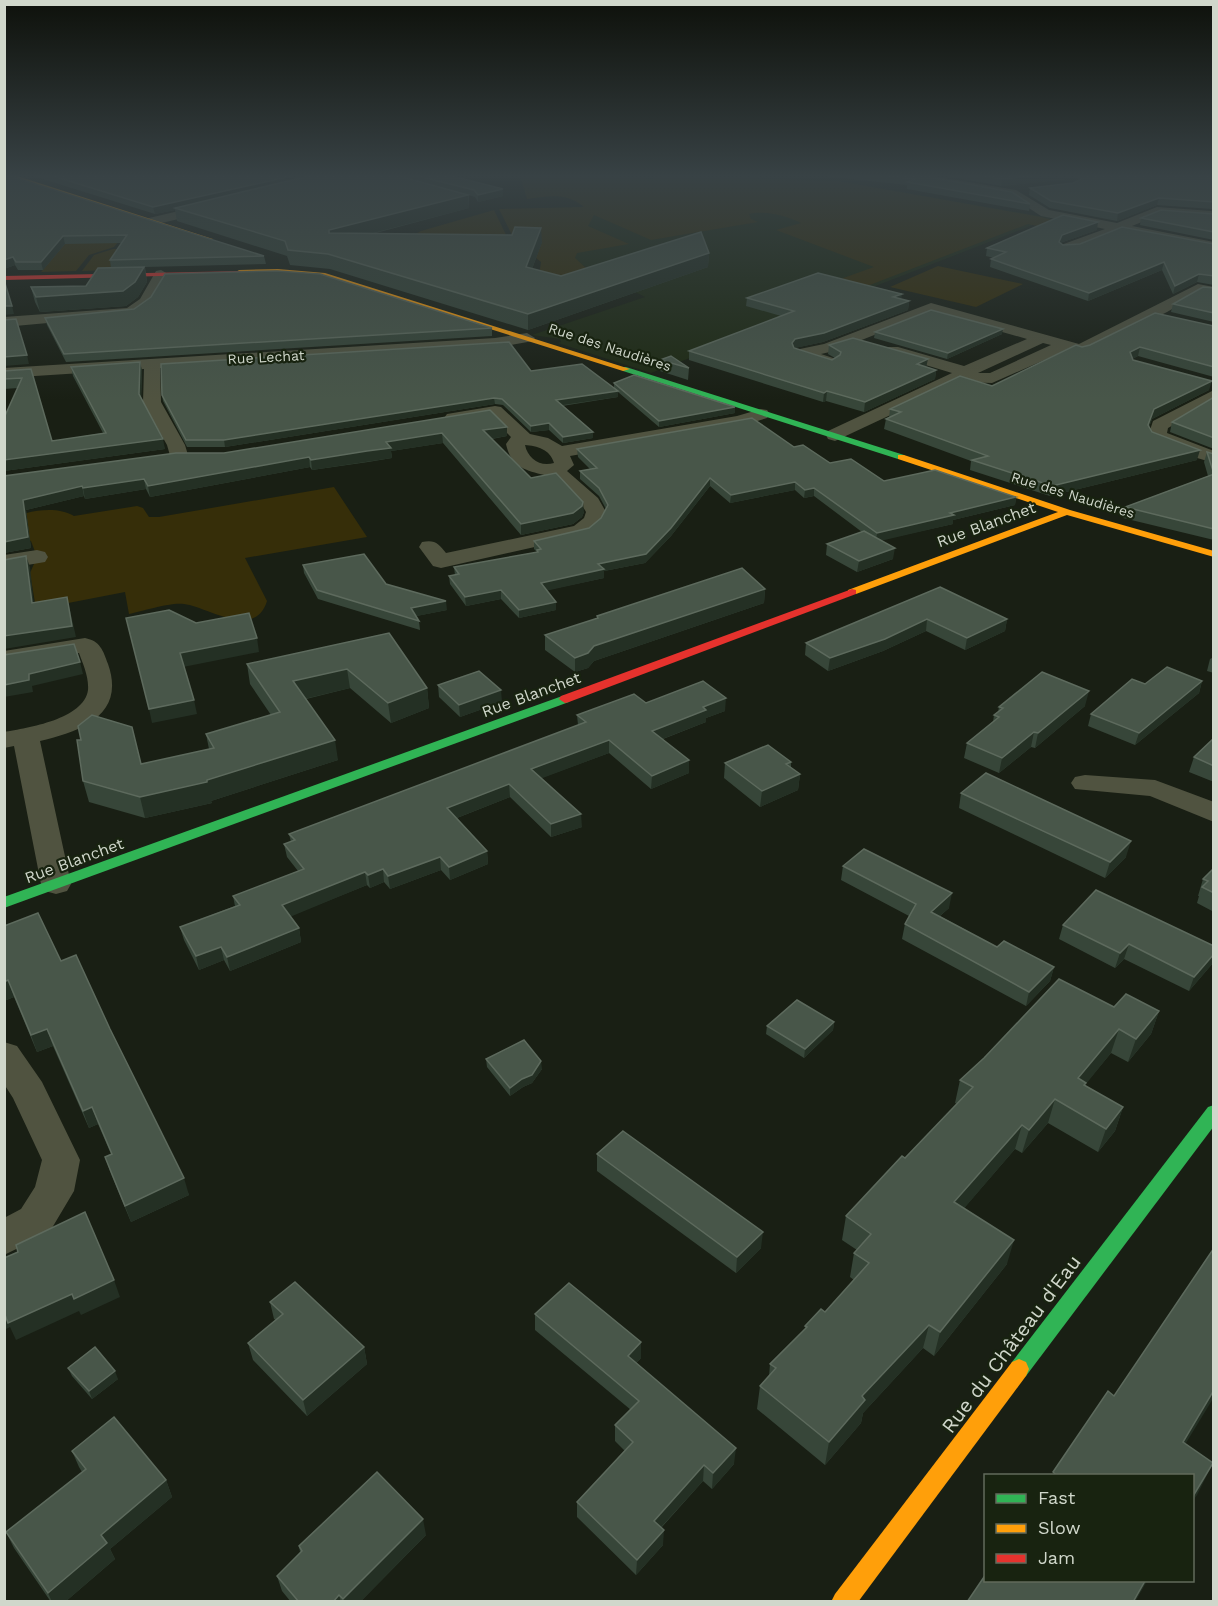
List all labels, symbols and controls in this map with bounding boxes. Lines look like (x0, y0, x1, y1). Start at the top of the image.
street label: Rue des Naudières (547, 320, 673, 374)
street label: Rue Lechat (227, 347, 305, 367)
street label: Rue des Naudières (1009, 469, 1137, 521)
street label: Rue Blanchet (934, 498, 1039, 551)
street label: Rue Blanchet (479, 668, 584, 721)
street label: Rue Blanchet (22, 834, 127, 887)
street label: Rue du Château d'Eau (936, 1250, 1086, 1438)
legend (984, 1474, 1194, 1582)
text: Fast (1038, 1487, 1076, 1508)
text: Slow (1038, 1517, 1081, 1538)
text: Jam (1038, 1547, 1075, 1568)

